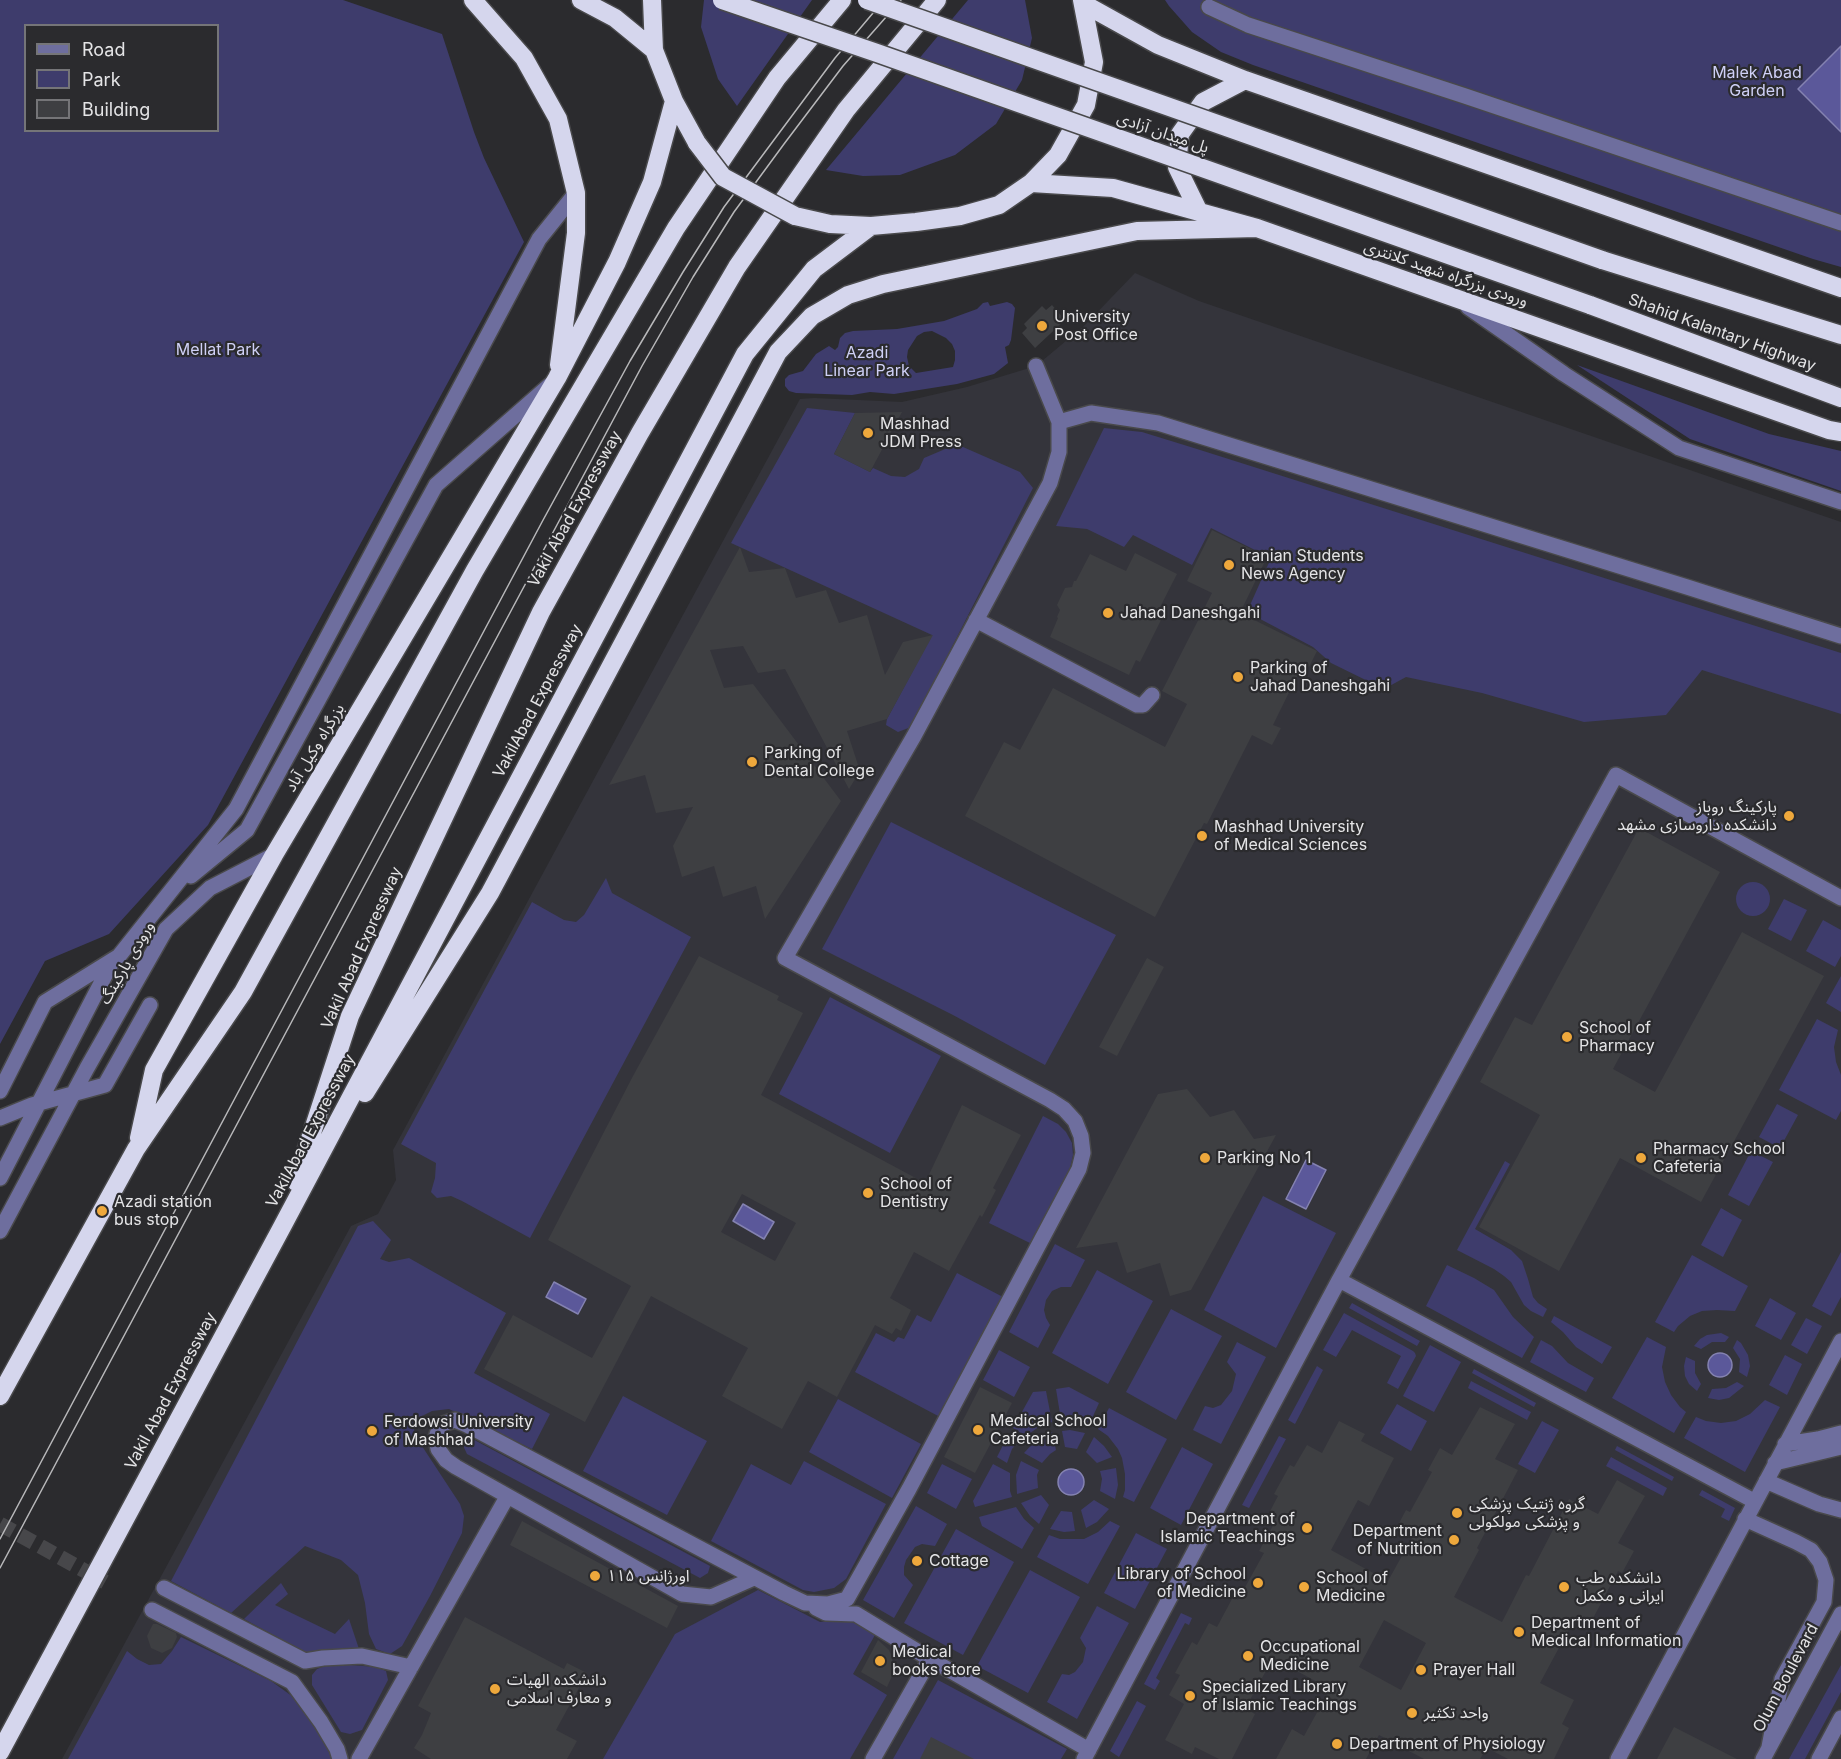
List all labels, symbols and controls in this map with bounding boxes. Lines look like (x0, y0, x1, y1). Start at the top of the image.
legend (24, 24, 219, 132)
text: Road (82, 39, 125, 60)
park label: Malek Abad Garden (1712, 63, 1802, 101)
text: Park (82, 69, 121, 90)
text: Building (82, 99, 150, 120)
street label: پل میدان آزادی (1115, 108, 1211, 158)
street label: ورودی بزرگراه شهید کلانتری (1361, 237, 1531, 311)
street label: Shahid Kalantary Highway (1626, 290, 1818, 376)
place label: University Post Office (1054, 307, 1138, 345)
marker: University Post Office (1035, 319, 1049, 333)
park label: Mellat Park (176, 340, 260, 360)
park label: Azadi Linear Park (824, 343, 910, 381)
place label: Mashhad JDM Press (880, 414, 962, 452)
marker: Mashhad JDM Press (861, 426, 875, 440)
street label: Vakil Abad Expressway (524, 428, 626, 590)
place label: Iranian Students News Agency (1241, 546, 1364, 584)
marker: Iranian Students News Agency (1222, 558, 1236, 572)
place label: Jahad Daneshgahi (1120, 603, 1260, 623)
marker: Jahad Daneshgahi (1101, 606, 1115, 620)
street label: VakilAbad Expressway (489, 621, 587, 781)
place label: Parking of Jahad Daneshgahi (1250, 658, 1390, 696)
marker: Parking of Jahad Daneshgahi (1231, 670, 1245, 684)
street label: بزرگراه وکیل آباد (281, 700, 349, 796)
place label: Parking of Dental College (764, 743, 874, 781)
marker: Parking of Dental College (745, 755, 759, 769)
place label: پارکینگ روباز دانشکده داروسازی مشهد (1617, 797, 1777, 835)
marker: پارکینگ روباز دانشکده داروسازی مشهد (1782, 809, 1796, 823)
place label: Mashhad University of Medical Sciences (1214, 817, 1367, 855)
marker: Mashhad University of Medical Sciences (1195, 829, 1209, 843)
street label: Vakil Abad Expressway (318, 864, 406, 1032)
street label: ورودی پارکینگ (95, 918, 159, 1008)
place label: School of Pharmacy (1579, 1018, 1655, 1056)
marker: School of Pharmacy (1560, 1030, 1574, 1044)
street label: VakilAbad Expressway (262, 1051, 360, 1211)
place label: Pharmacy School Cafeteria (1653, 1139, 1785, 1177)
place label: Parking No 1 (1217, 1148, 1312, 1168)
marker: Parking No 1 (1198, 1151, 1212, 1165)
marker: Pharmacy School Cafeteria (1634, 1151, 1648, 1165)
place label: School of Dentistry (880, 1174, 952, 1212)
marker: School of Dentistry (861, 1186, 875, 1200)
place label: Azadi station bus stop (114, 1192, 212, 1230)
marker: Azadi station bus stop (95, 1204, 109, 1218)
street label: Vakil Abad Expressway (121, 1309, 221, 1473)
place label: Medical School Cafeteria (990, 1411, 1106, 1449)
place label: Ferdowsi University of Mashhad (384, 1412, 533, 1450)
marker: Medical School Cafeteria (971, 1423, 985, 1437)
marker: Ferdowsi University of Mashhad (365, 1424, 379, 1438)
place label: گروه ژنتیک پزشکی و پزشکی مولکولی (1469, 1494, 1585, 1532)
marker: گروه ژنتیک پزشکی و پزشکی مولکولی (1450, 1506, 1464, 1520)
place label: Department of Islamic Teachings (1160, 1509, 1295, 1547)
marker: Department of Islamic Teachings (1300, 1521, 1314, 1535)
place label: Department of Nutrition (1353, 1521, 1442, 1559)
marker: Department of Nutrition (1447, 1533, 1461, 1547)
place label: Cottage (929, 1551, 989, 1571)
marker: Cottage (910, 1554, 924, 1568)
place label: Library of School of Medicine (1117, 1564, 1246, 1602)
place label: اورژانس ۱۱۵ (607, 1566, 690, 1586)
place label: School of Medicine (1316, 1568, 1388, 1606)
place label: دانشکده طب ایرانی و مکمل (1576, 1568, 1664, 1606)
marker: اورژانس ۱۱۵ (588, 1569, 602, 1583)
marker: Library of School of Medicine (1251, 1576, 1265, 1590)
marker: School of Medicine (1297, 1580, 1311, 1594)
marker: دانشکده طب ایرانی و مکمل (1557, 1580, 1571, 1594)
place label: Department of Medical Information (1531, 1613, 1681, 1651)
street label: Olum Boulevard (1749, 1621, 1823, 1735)
marker: Department of Medical Information (1512, 1625, 1526, 1639)
place label: Occupational Medicine (1260, 1637, 1360, 1675)
place label: Medical books store (892, 1642, 981, 1680)
marker: Occupational Medicine (1241, 1649, 1255, 1663)
marker: Medical books store (873, 1654, 887, 1668)
place label: Prayer Hall (1433, 1660, 1515, 1680)
marker: Prayer Hall (1414, 1663, 1428, 1677)
place label: دانشکده الهیات و معارف اسلامی (507, 1670, 612, 1708)
place label: Specialized Library of Islamic Teachings (1202, 1677, 1357, 1715)
marker: دانشکده الهیات و معارف اسلامی (488, 1682, 502, 1696)
marker: Specialized Library of Islamic Teachings (1183, 1689, 1197, 1703)
place label: واحد تکثیر (1424, 1703, 1489, 1723)
marker: واحد تکثیر (1405, 1706, 1419, 1720)
place label: Department of Physiology (1349, 1734, 1545, 1754)
marker: Department of Physiology (1330, 1737, 1344, 1751)

